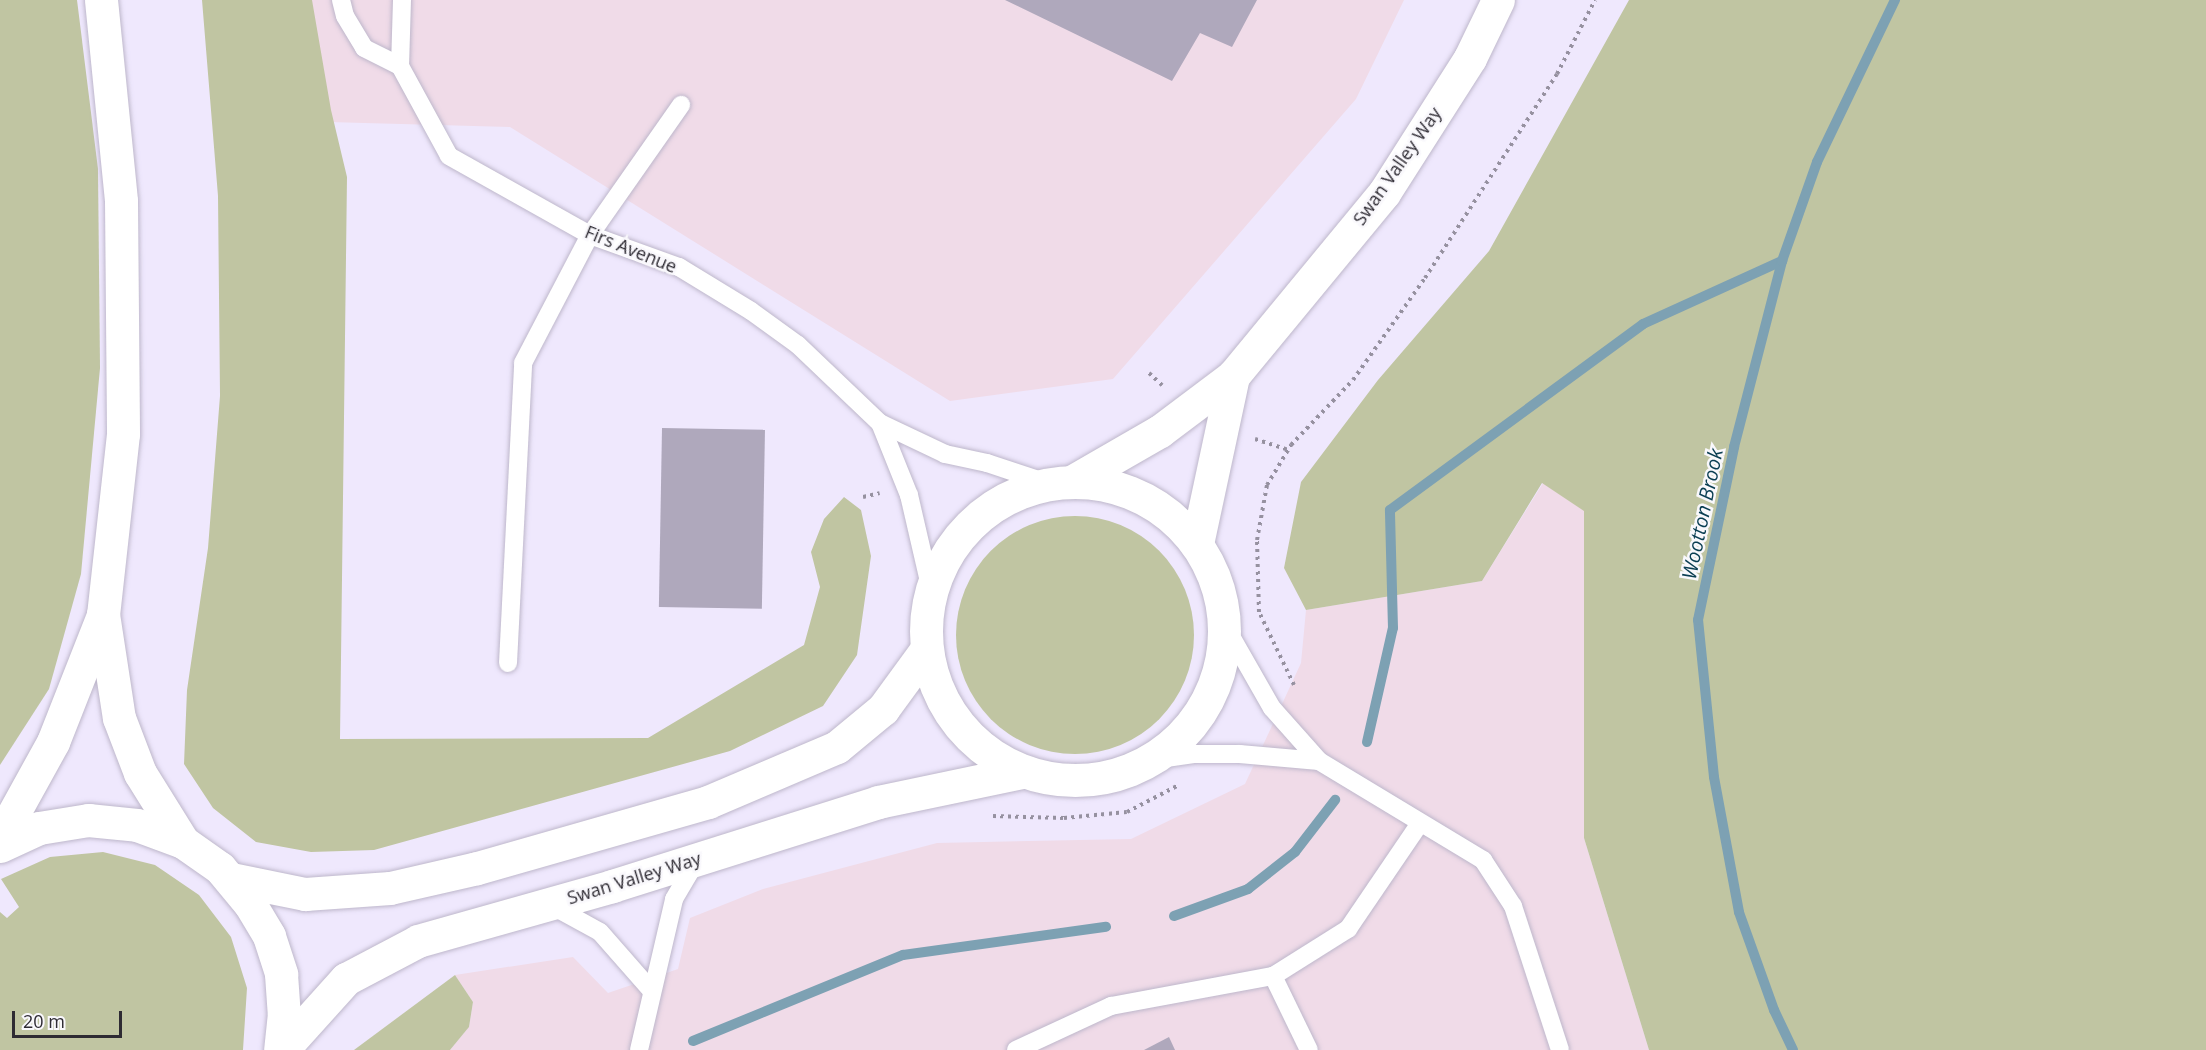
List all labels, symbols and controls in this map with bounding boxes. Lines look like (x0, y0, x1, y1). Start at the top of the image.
street label: Swan Valley Way (1348, 103, 1446, 229)
street label: Firs Avenue (582, 221, 680, 277)
water label: Wootton Brook (1676, 446, 1728, 582)
street label: Swan Valley Way (564, 847, 704, 909)
scale bar (15, 999, 124, 1037)
text: 20 m (23, 1009, 65, 1033)

